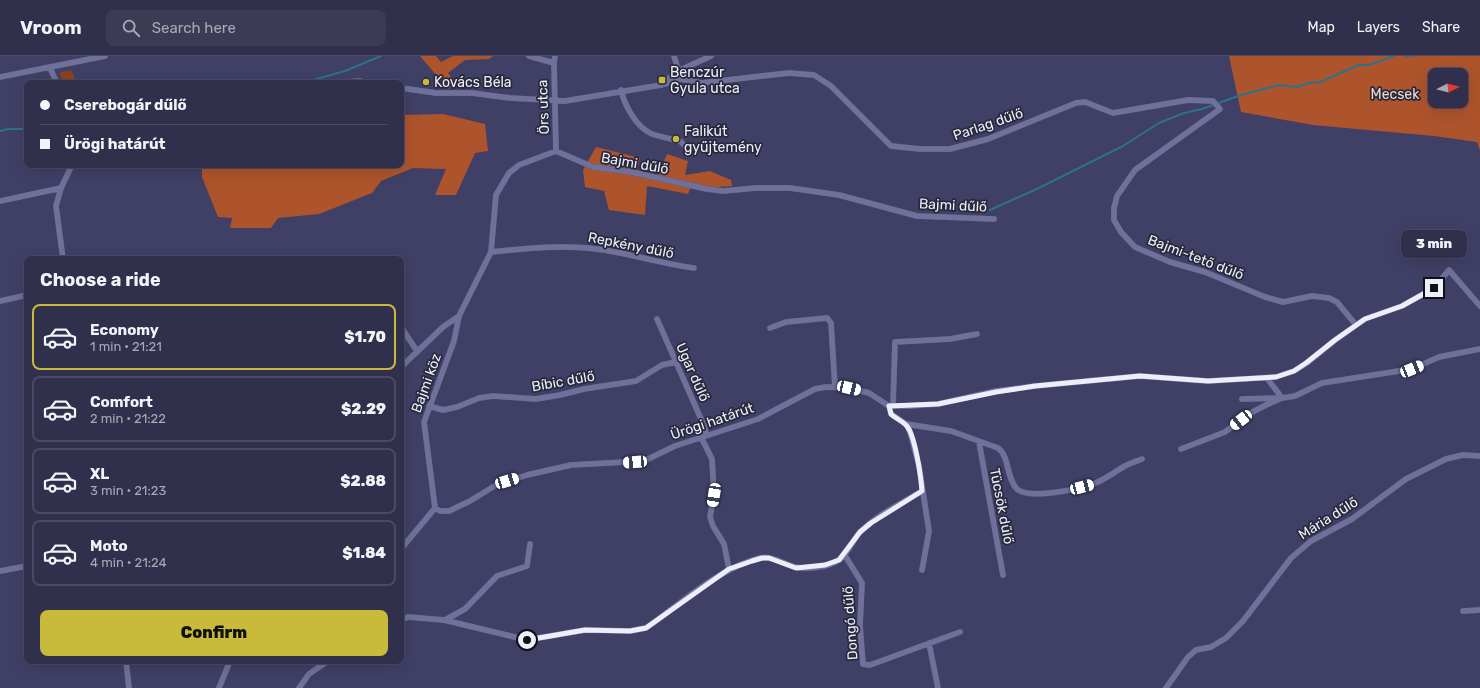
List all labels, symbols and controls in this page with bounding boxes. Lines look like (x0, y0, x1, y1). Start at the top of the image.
search box (106, 10, 386, 46)
text: Vroom (20, 16, 82, 39)
icon: search (120, 17, 142, 39)
text: Search here (152, 19, 236, 37)
text: Map (1308, 19, 1335, 36)
text: Layers (1357, 19, 1400, 36)
text: Share (1422, 19, 1460, 36)
place label: Benczúr Gyula utca (670, 64, 740, 97)
north arrow (1428, 68, 1468, 108)
map controls (1428, 68, 1468, 108)
place label: Kovács Béla (434, 74, 512, 91)
marker: Benczúr Gyula utca (657, 75, 667, 85)
marker: Kovács Béla (421, 77, 431, 87)
street label: Örs utca (534, 79, 553, 135)
park label: Mecsek (1371, 86, 1420, 103)
text: Cserebogár dűlő (64, 96, 187, 114)
street label: Parlag dűlő (951, 105, 1025, 144)
place label: Falikút gyűjtemény (684, 123, 762, 156)
marker: Falikút gyűjtemény (671, 134, 681, 144)
text: Ürögi határút (64, 135, 166, 153)
street label: Bajmi dűlő (600, 149, 670, 178)
street label: Bajmi dűlő (918, 195, 987, 216)
street label: Repkény dűlő (586, 229, 675, 262)
callout: 3 min (1401, 230, 1467, 258)
street label: Bajmi-tető dűlő (1145, 231, 1246, 284)
text: 3 min (1416, 236, 1452, 251)
text: Choose a ride (40, 269, 161, 291)
route end (1425, 279, 1443, 297)
icon: car (42, 319, 78, 355)
text: Economy (90, 321, 159, 339)
text: $1.70 (344, 328, 386, 346)
text: 1 min · 21:21 (90, 339, 162, 354)
street label: Ugar dűlő (672, 340, 713, 404)
street label: Bajmi köz (408, 351, 445, 415)
car (1399, 359, 1425, 379)
street label: Bíbic dűlő (530, 368, 596, 395)
car (836, 379, 862, 397)
icon: car (42, 391, 78, 427)
text: Comfort (90, 393, 153, 411)
street label: Ürögi határút (668, 399, 756, 444)
text: $2.29 (341, 400, 386, 418)
car (1228, 408, 1254, 432)
text: 2 min · 21:22 (90, 411, 166, 426)
car (623, 455, 647, 469)
icon: car (42, 463, 78, 499)
text: XL (90, 465, 109, 483)
street label: Tücsök dűlő (986, 467, 1017, 546)
text: $2.88 (340, 472, 386, 490)
car (494, 472, 520, 490)
car (1069, 478, 1095, 496)
car (706, 482, 722, 508)
text: 3 min · 21:23 (90, 483, 166, 498)
street label: Mária dűlő (1295, 493, 1361, 543)
icon: car (42, 535, 78, 571)
text: Moto (90, 537, 128, 555)
text: $1.84 (342, 544, 386, 562)
text: 4 min · 21:24 (90, 555, 167, 570)
street label: Dongó dűlő (839, 585, 862, 661)
button: Confirm (40, 610, 388, 656)
route start (518, 631, 536, 649)

